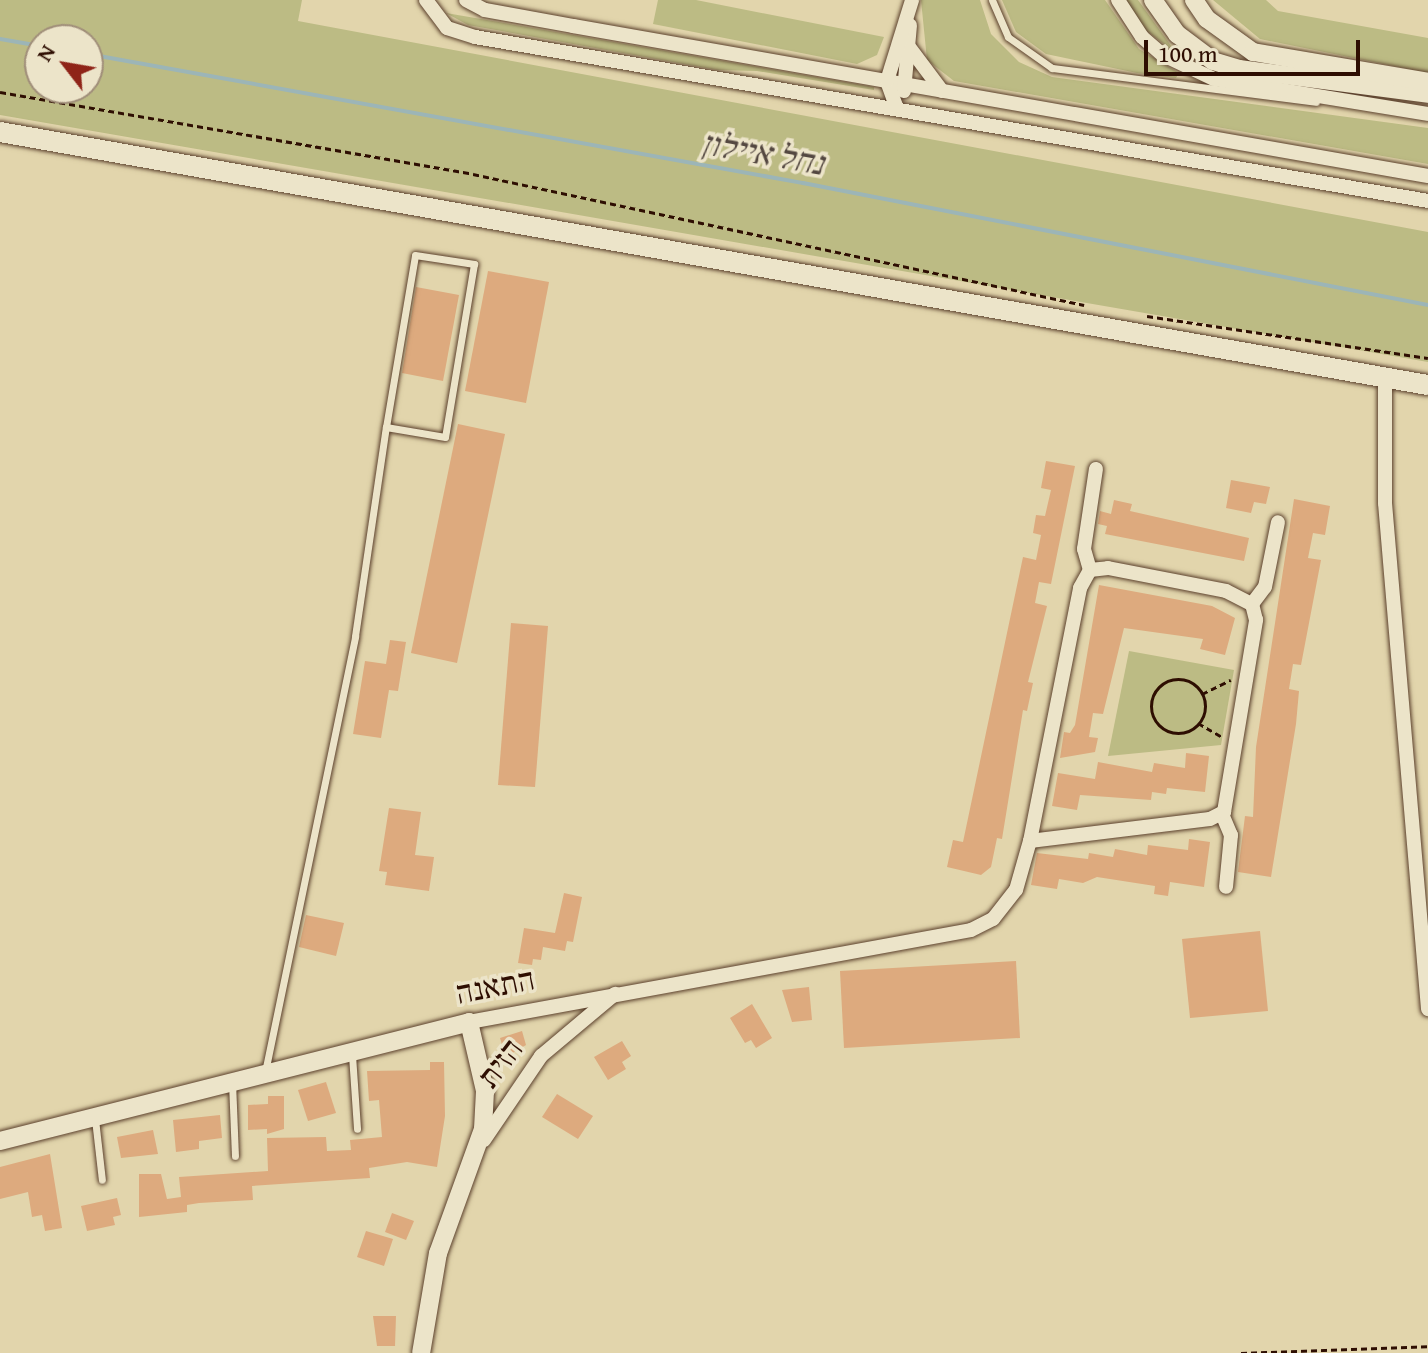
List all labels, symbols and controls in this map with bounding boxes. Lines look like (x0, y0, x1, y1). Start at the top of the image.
north arrow (24, 24, 104, 104)
scale bar (1148, 24, 1364, 74)
text: 100 m (1158, 36, 1218, 71)
text: N (28, 38, 63, 67)
water label: נחל איילון (699, 121, 827, 183)
street label: התאנה (452, 960, 538, 1012)
street label: הזית (469, 1031, 531, 1095)

